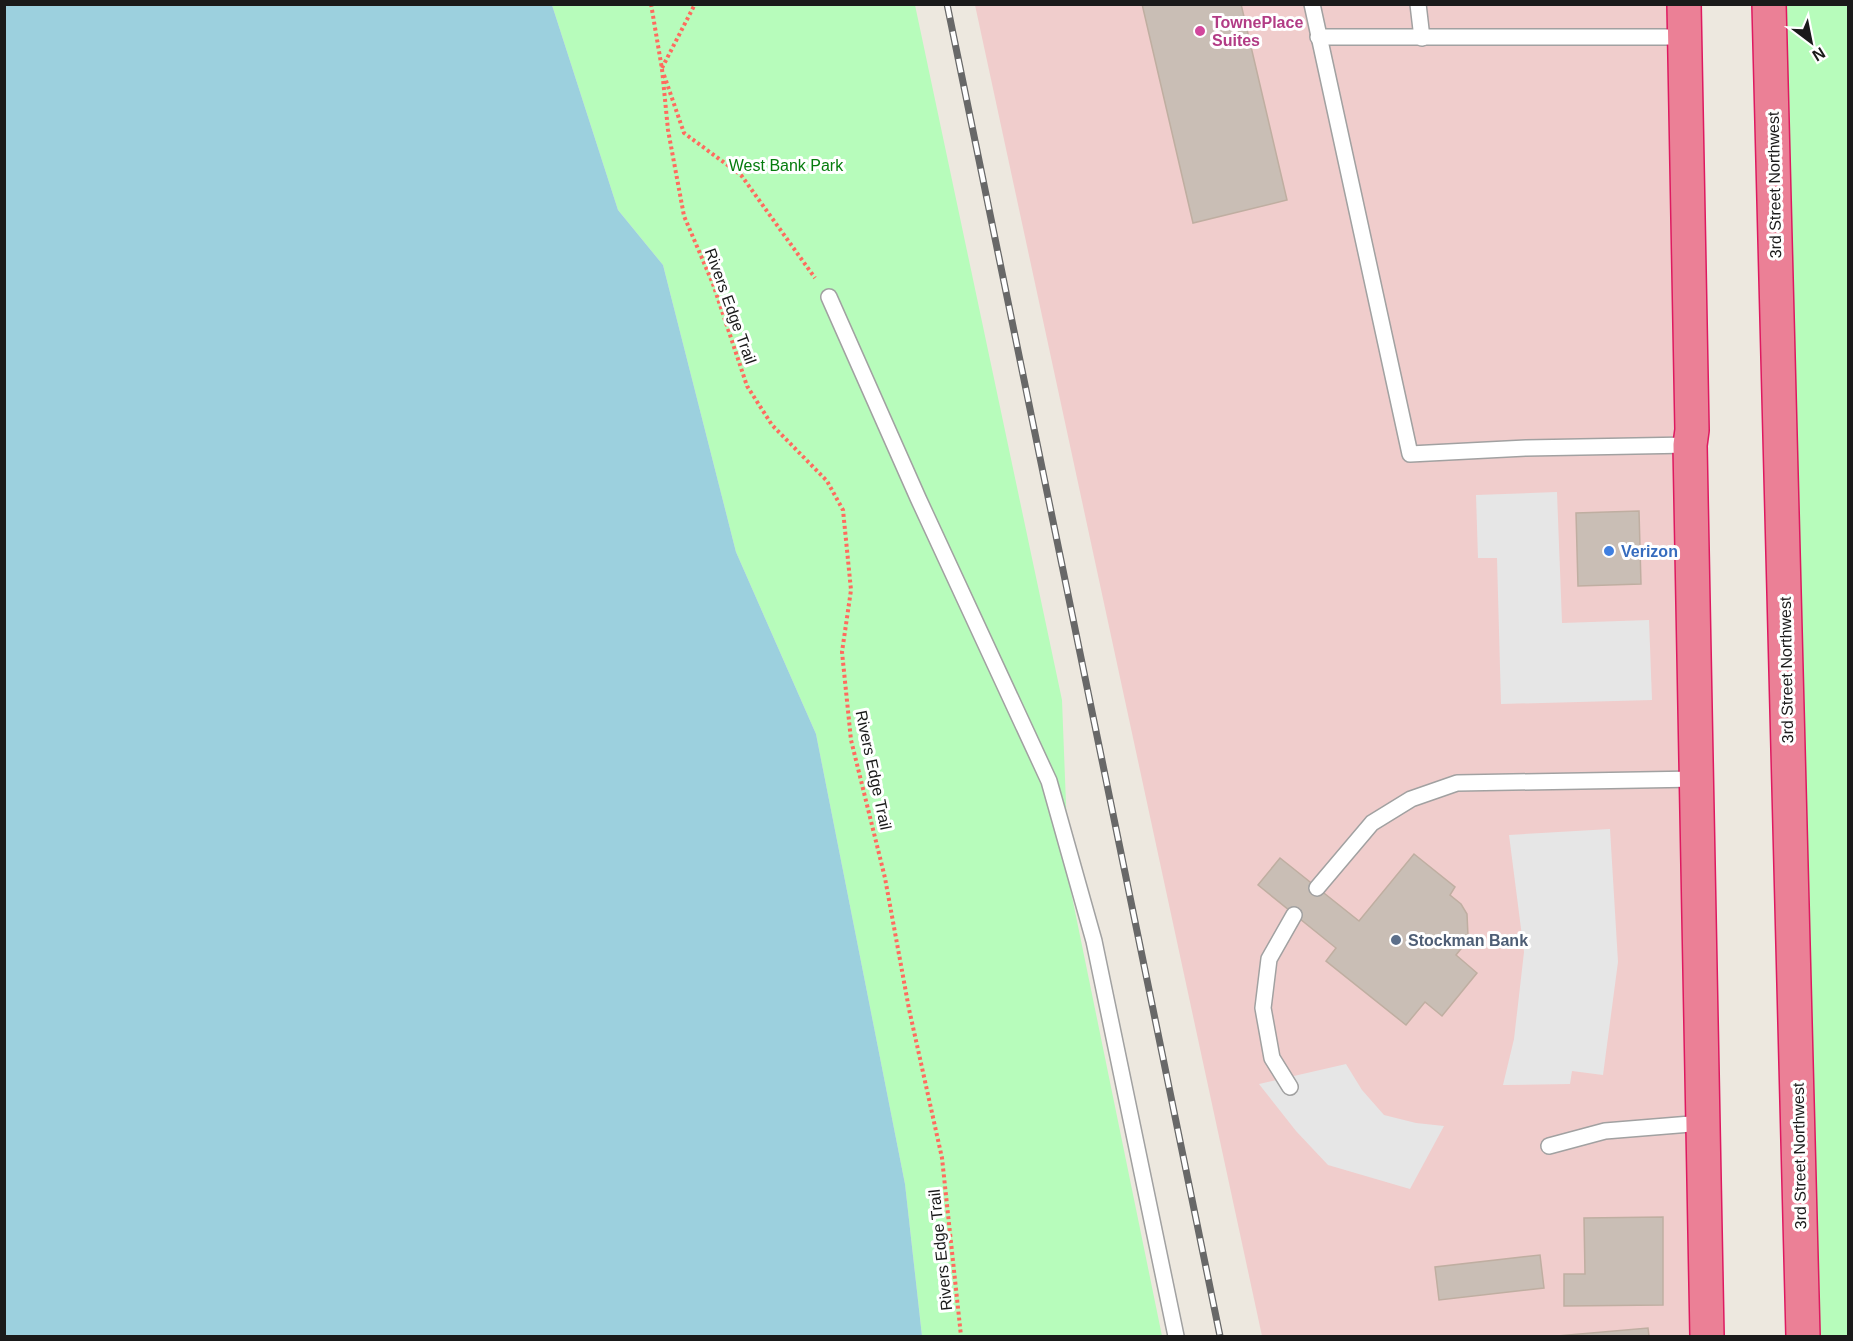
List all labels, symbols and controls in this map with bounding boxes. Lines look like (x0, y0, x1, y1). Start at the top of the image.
north arrow (1781, 12, 1841, 72)
place label: TownePlace Suites (1212, 14, 1303, 49)
marker: TownePlace Suites (1193, 24, 1207, 38)
text: N (1809, 44, 1828, 65)
street label: 3rd Street Northwest (1765, 111, 1784, 258)
park label: West Bank Park (729, 157, 844, 174)
street label: Rivers Edge Trail (702, 246, 759, 366)
place label: Verizon (1621, 543, 1678, 560)
marker: Verizon (1602, 544, 1616, 558)
street label: 3rd Street Northwest (1777, 596, 1796, 743)
street label: Rivers Edge Trail (853, 709, 894, 831)
place label: Stockman Bank (1408, 932, 1528, 949)
marker: Stockman Bank (1389, 933, 1403, 947)
street label: 3rd Street Northwest (1790, 1082, 1809, 1229)
street label: Rivers Edge Trail (926, 1188, 955, 1311)

